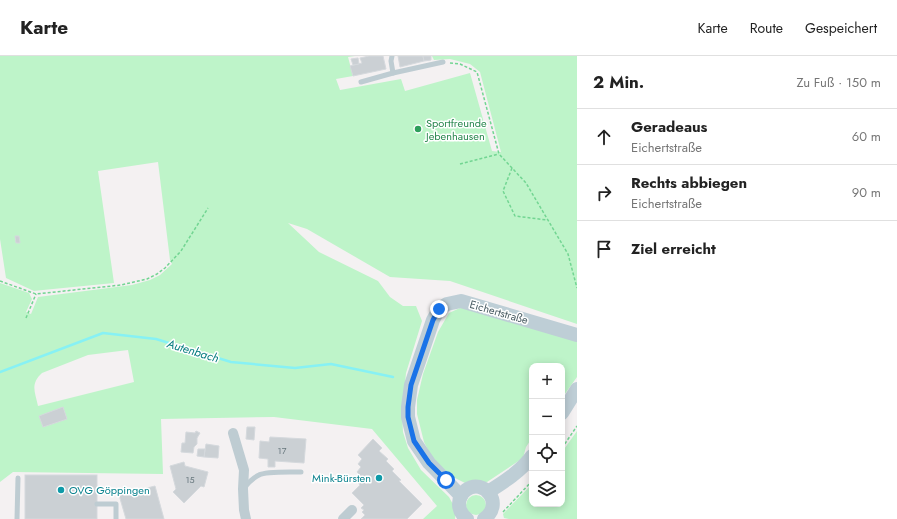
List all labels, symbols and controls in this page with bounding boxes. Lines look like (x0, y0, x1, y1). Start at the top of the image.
text: Karte (20, 14, 68, 41)
text: Karte (698, 18, 728, 38)
text: Route (750, 18, 783, 38)
text: Gespeichert (805, 18, 877, 38)
text: 2 Min. (593, 70, 644, 94)
text: Zu Fuß · 150 m (796, 73, 881, 92)
place label: Sportfreunde Jebenhausen (424, 115, 487, 144)
text: Geradeaus (631, 116, 707, 138)
marker: Sportfreunde Jebenhausen (413, 124, 423, 134)
icon: ahead (593, 126, 615, 148)
text: 60 m (852, 127, 881, 146)
text: Eichertstraße (631, 138, 702, 157)
text: Rechts abbiegen (631, 172, 747, 194)
icon: right (593, 182, 615, 204)
text: 90 m (852, 183, 881, 202)
text: Eichertstraße (631, 194, 702, 213)
icon: arrive (593, 238, 615, 260)
text: Ziel erreicht (631, 238, 716, 260)
street label: Eichertstraße (468, 296, 530, 328)
route end (430, 300, 448, 318)
water label: Autenbach (164, 334, 221, 367)
map controls (529, 363, 565, 507)
button: + (529, 363, 565, 399)
button: − (529, 399, 565, 435)
button: locate (529, 435, 565, 471)
house number: 17 (278, 444, 287, 457)
place label: Mink-Bürsten (312, 470, 371, 486)
route start (437, 471, 455, 489)
button: layers (529, 471, 565, 507)
house number: 15 (185, 473, 195, 486)
marker: Mink-Bürsten (374, 473, 384, 483)
place label: OVG Göppingen (69, 482, 150, 498)
marker: OVG Göppingen (56, 485, 66, 495)

